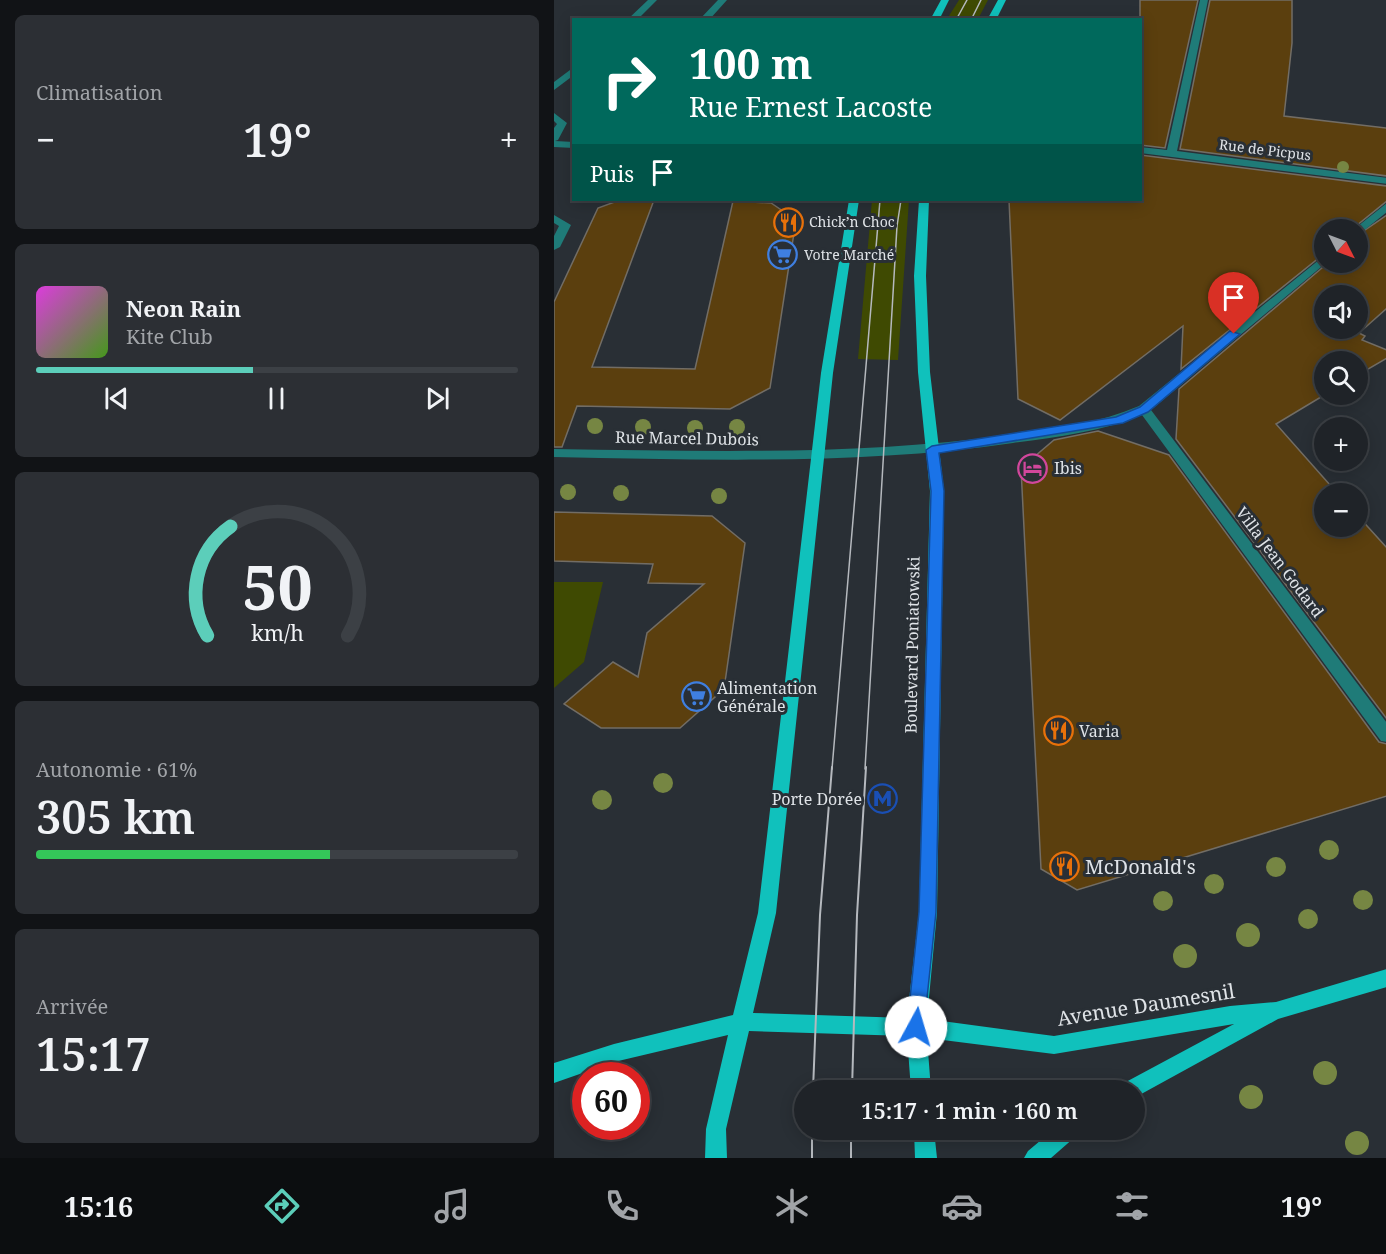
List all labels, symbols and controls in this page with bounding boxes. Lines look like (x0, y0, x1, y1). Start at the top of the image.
text: 100 m (689, 34, 813, 91)
icon: right (590, 42, 668, 120)
text: Climatisation (36, 79, 163, 106)
text: Rue Ernest Lacoste (689, 88, 932, 125)
text: 19° (243, 109, 312, 170)
text: − (36, 117, 55, 162)
text: + (500, 117, 518, 162)
street label: Rue de Picpus (1218, 134, 1312, 165)
icon: arrive (646, 156, 679, 189)
text: Puis (590, 158, 634, 188)
restaurant icon: Chick’n Choc (772, 206, 804, 238)
place label: Chick’n Choc (809, 212, 895, 231)
north arrow (1314, 219, 1368, 273)
map controls (1314, 219, 1368, 537)
supermarket icon: Votre Marché (767, 239, 799, 271)
place label: Votre Marché (804, 245, 894, 264)
pin (1208, 272, 1259, 334)
icon: arrive (1217, 281, 1250, 314)
button: sound (1314, 285, 1368, 339)
text: Neon Rain (126, 293, 241, 323)
text: Kite Club (126, 323, 213, 350)
button: search (1314, 351, 1368, 405)
icon: previous (100, 382, 133, 415)
icon: pause (260, 382, 293, 415)
icon: next (421, 382, 454, 415)
button: + (1314, 417, 1368, 471)
street label: Rue Marcel Dubois (615, 426, 759, 450)
hotel icon: Ibis (1017, 452, 1049, 484)
place label: Ibis (1054, 457, 1082, 479)
button: − (1314, 483, 1368, 537)
street label: Villa Jean Godard (1231, 502, 1329, 622)
text: 50 (242, 543, 312, 628)
street label: Boulevard Poniatowski (899, 556, 925, 734)
text: km/h (251, 618, 304, 647)
place label: Alimentation Générale (717, 677, 817, 717)
supermarket icon: Alimentation Générale (680, 681, 712, 713)
restaurant icon: Varia (1042, 715, 1074, 747)
place label: Varia (1079, 720, 1120, 742)
text: Autonomie · 61% (36, 756, 197, 783)
metro station icon: Porte Dorée (867, 783, 899, 815)
text: 305 km (36, 786, 195, 847)
place label: Porte Dorée (772, 788, 862, 810)
restaurant icon: McDonald's (1048, 851, 1080, 883)
place label: McDonald's (1085, 853, 1196, 880)
street label: Avenue Daumesnil (1055, 977, 1237, 1032)
text: Arrivée (36, 993, 108, 1020)
position arrow (884, 995, 948, 1059)
text: 15:17 (36, 1023, 151, 1084)
speed limit sign: 60 (572, 1062, 650, 1140)
text: 15:17 · 1 min · 160 m (861, 1095, 1078, 1125)
icon: directions (261, 1185, 303, 1227)
icon: music (431, 1185, 473, 1227)
icon: phone (601, 1185, 643, 1227)
icon: climate (771, 1185, 813, 1227)
icon: car (941, 1185, 983, 1227)
icon: filters (1111, 1185, 1153, 1227)
text: 15:16 (64, 1188, 133, 1225)
text: 19° (1281, 1188, 1322, 1225)

